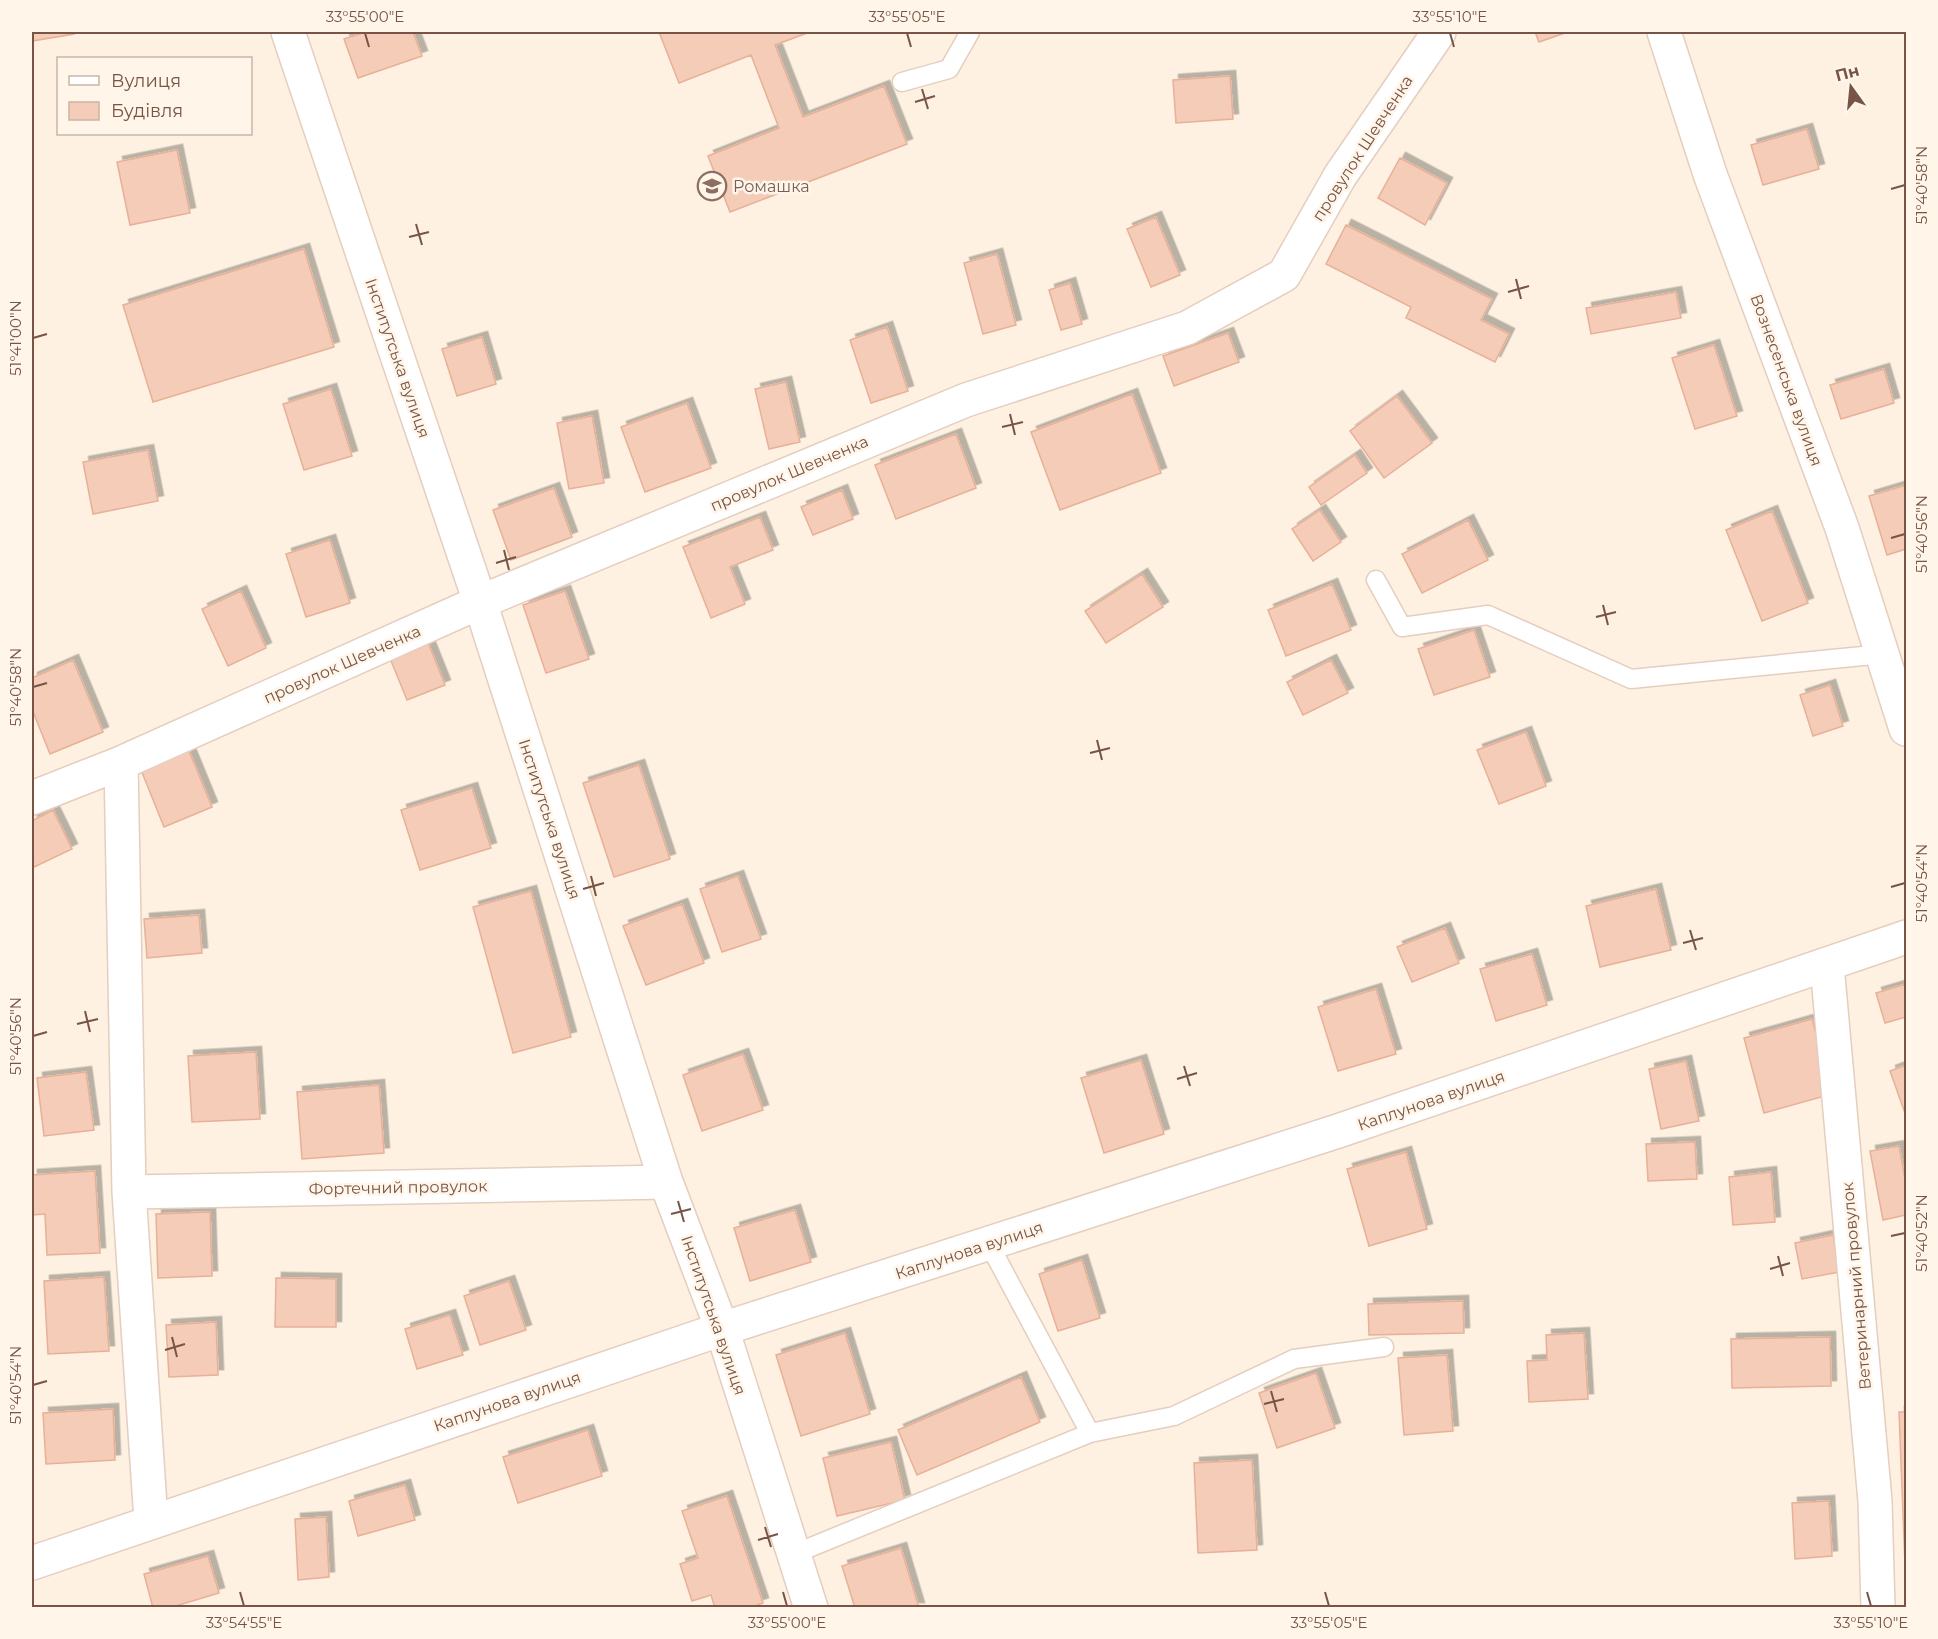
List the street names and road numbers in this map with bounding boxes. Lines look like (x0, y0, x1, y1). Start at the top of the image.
street label: провулок Шевченка (1308, 72, 1417, 225)
street label: Інститутська вулиця (361, 276, 434, 440)
street label: Вознесенська вулиця (1747, 292, 1827, 469)
street label: провулок Шевченка (707, 432, 871, 515)
street label: провулок Шевченка (261, 621, 424, 708)
street label: Інститутська вулиця (515, 737, 584, 902)
street label: Каплунова вулиця (1355, 1066, 1507, 1135)
street label: Фортечний провулок (308, 1176, 488, 1199)
street label: Ветеринарний провулок (1838, 1181, 1875, 1391)
street label: Каплунова вулиця (893, 1218, 1046, 1283)
street label: Інститутська вулиця (677, 1233, 750, 1397)
street label: Каплунова вулиця (431, 1367, 583, 1436)

